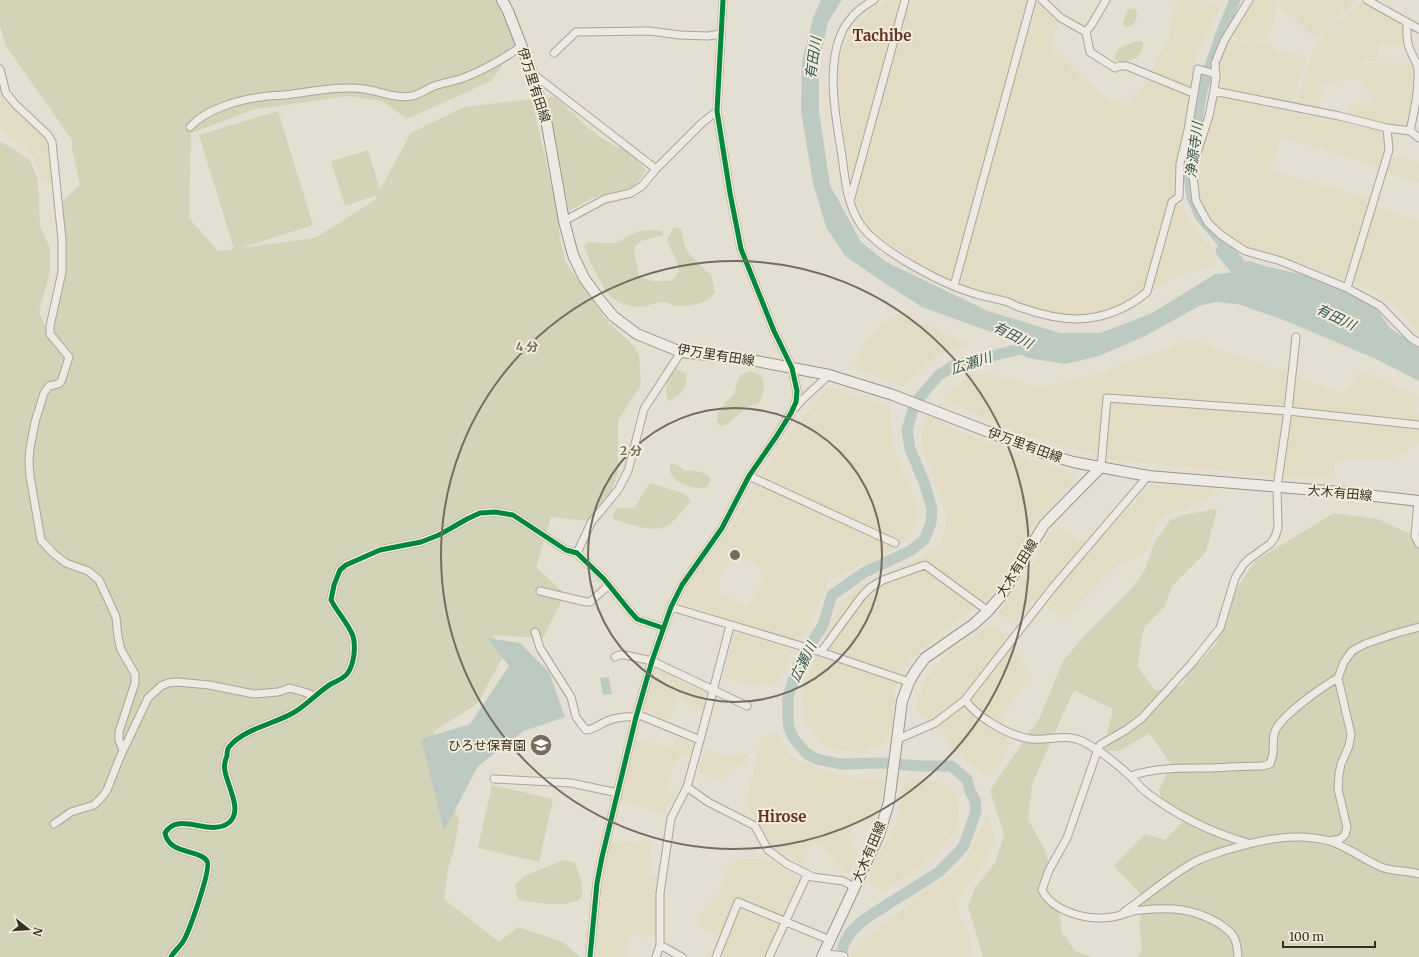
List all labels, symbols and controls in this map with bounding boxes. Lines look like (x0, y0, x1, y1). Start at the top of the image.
district label: Tachibe (853, 26, 912, 45)
water label: 有田川 (801, 34, 825, 80)
street label: 伊万里有田線 (514, 45, 554, 125)
water label: 浄源寺川 (1182, 119, 1207, 179)
water label: 有田川 (1313, 300, 1361, 335)
water label: 有田川 (990, 317, 1038, 353)
text: 4 分 (516, 339, 538, 354)
street label: 伊万里有田線 (676, 341, 756, 369)
water label: 広瀬川 (948, 347, 996, 378)
street label: 伊万里有田線 (985, 424, 1065, 466)
text: 2 分 (620, 443, 642, 458)
street label: 大木有田線 (1307, 482, 1373, 504)
street label: 大木有田線 (993, 536, 1041, 600)
centre of rings (728, 548, 742, 562)
water label: 広瀬川 (786, 637, 821, 685)
school or university icon: ひろせ保育園 (528, 732, 554, 758)
place label: ひろせ保育園 (448, 737, 526, 754)
district label: Hirose (758, 807, 806, 826)
street label: 大木有田線 (848, 819, 890, 885)
north arrow (8, 909, 48, 949)
scale bar (1283, 923, 1375, 949)
text: N (30, 926, 46, 938)
text: 100 m (1289, 929, 1324, 944)

